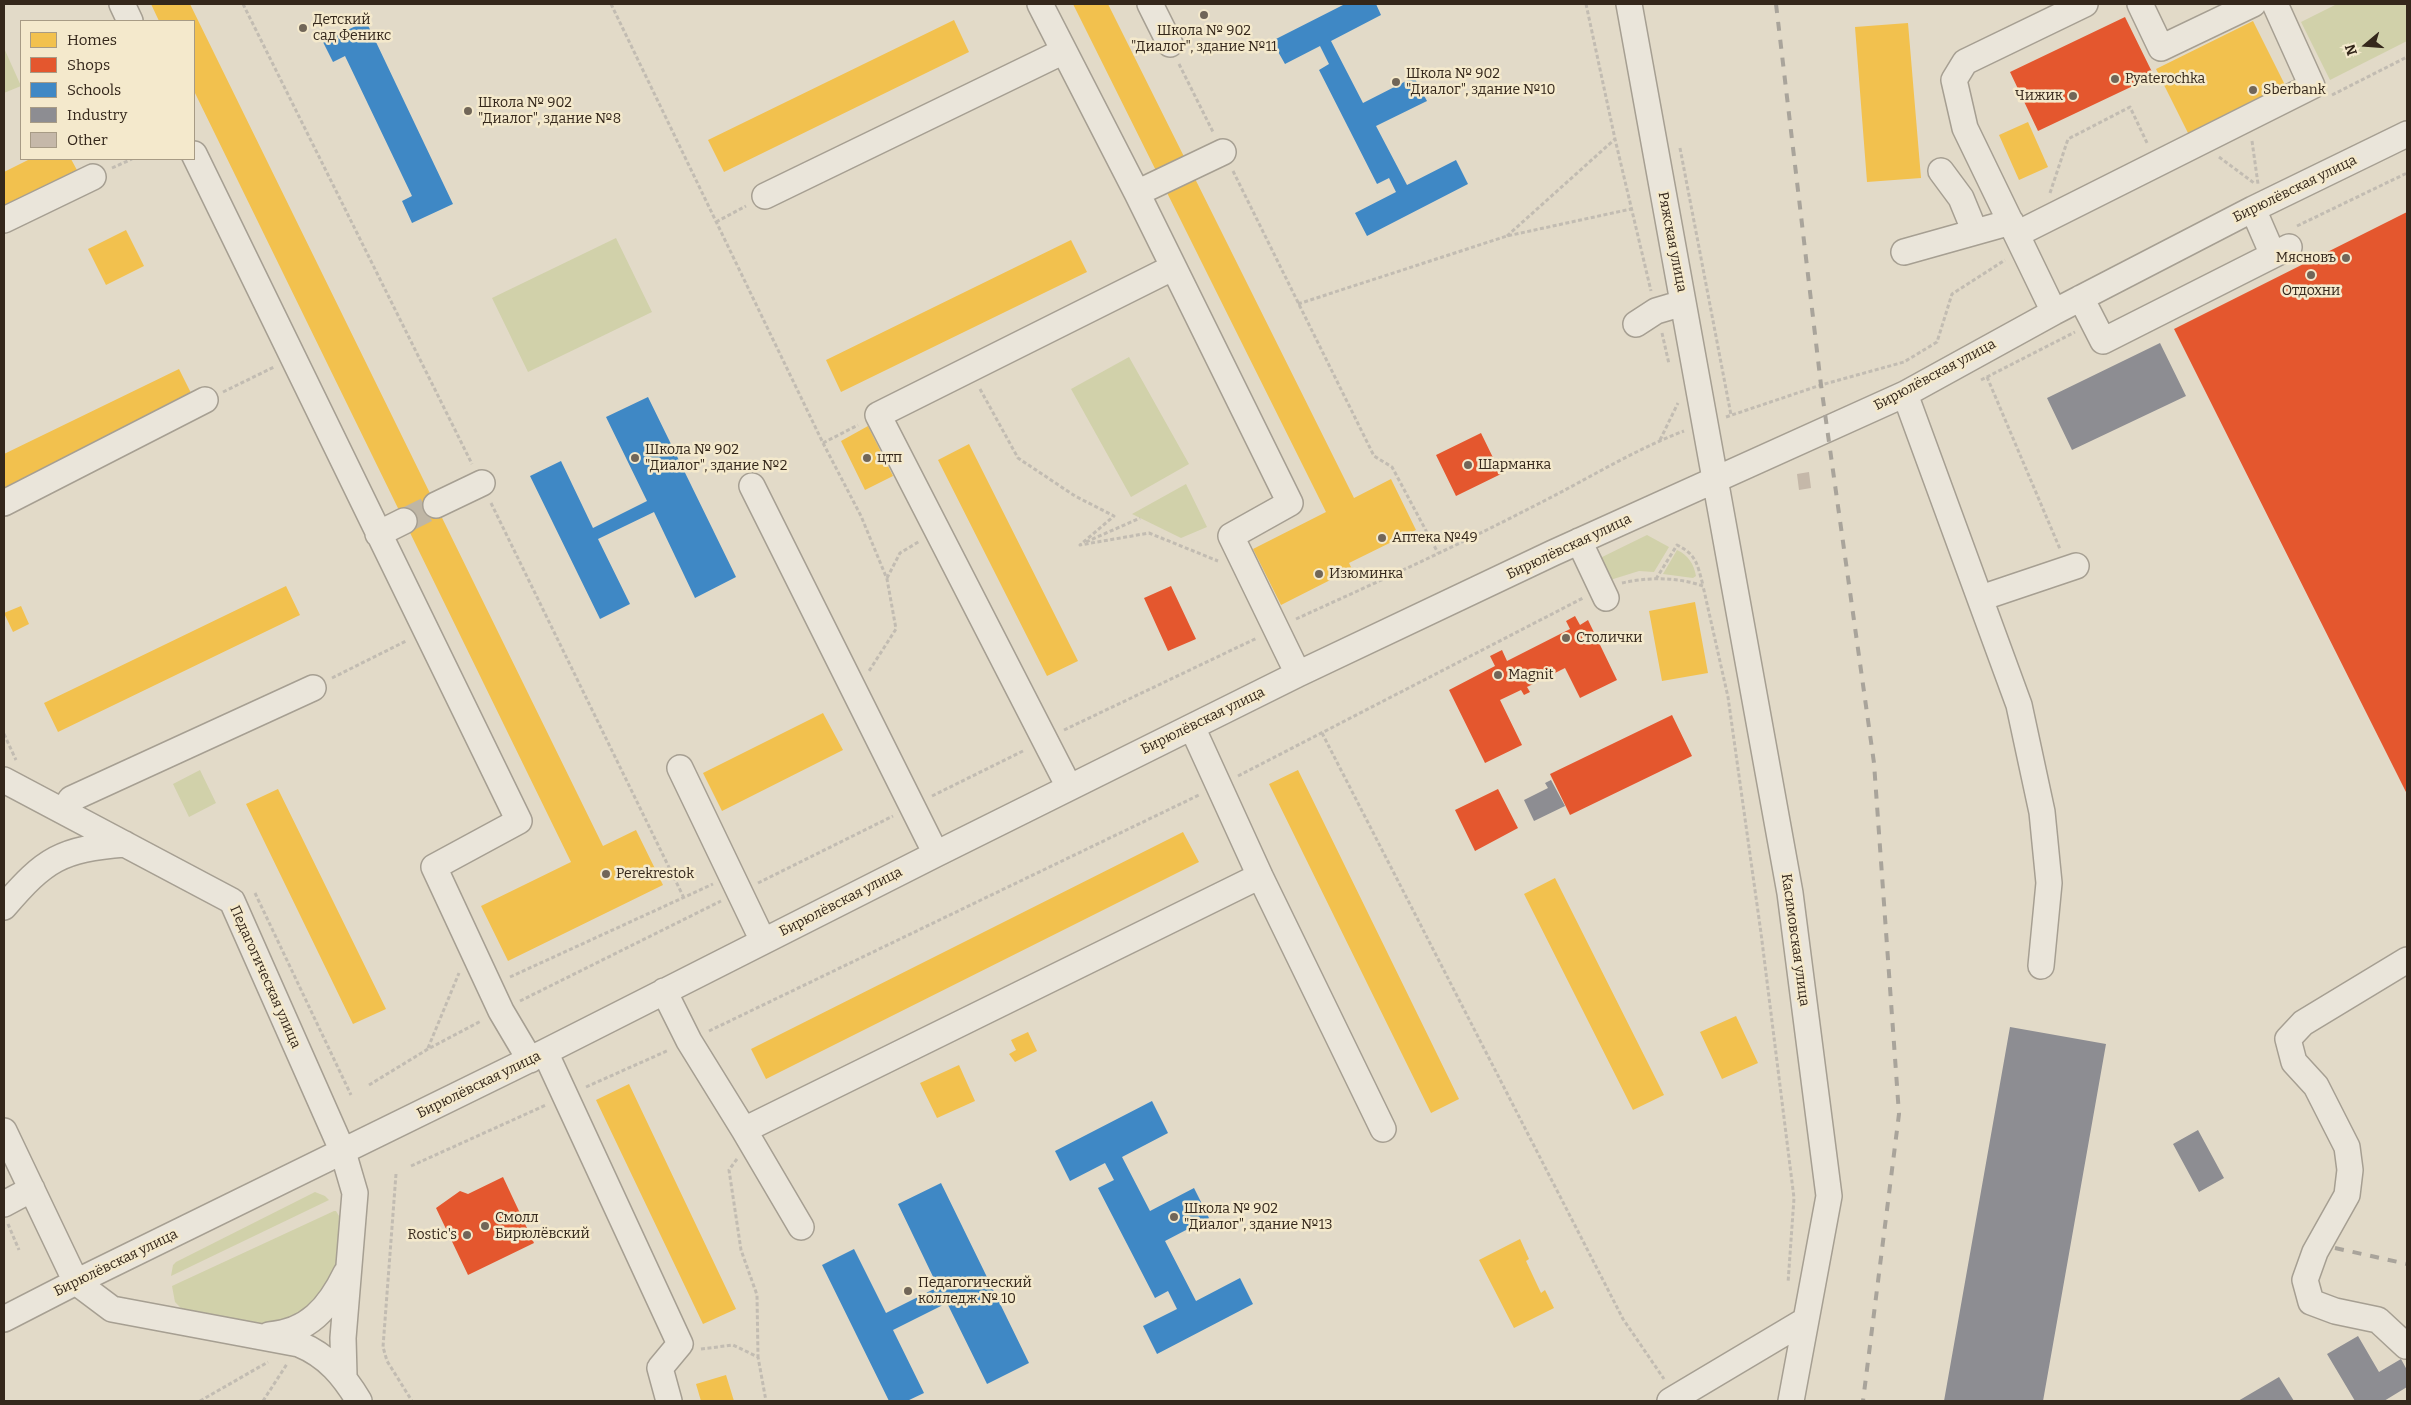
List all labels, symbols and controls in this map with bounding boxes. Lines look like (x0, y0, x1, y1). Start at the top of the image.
marker: Школа № 902 "Диалог", здание №11 (1198, 9, 1210, 21)
place label: Детский сад Феникс (313, 12, 391, 44)
legend (20, 20, 195, 160)
north arrow (2341, 20, 2391, 70)
marker: Детский сад Феникс (297, 22, 309, 34)
place label: Школа № 902 "Диалог", здание №11 (1131, 23, 1277, 56)
text: Homes (67, 31, 117, 49)
text: N (2342, 42, 2361, 58)
text: Shops (67, 56, 110, 74)
place label: Школа № 902 "Диалог", здание №10 (1406, 66, 1555, 98)
place label: Pyaterochka (2125, 71, 2205, 87)
marker: Pyaterochka (2109, 73, 2121, 85)
marker: Школа № 902 "Диалог", здание №10 (1390, 76, 1402, 88)
text: Schools (67, 81, 121, 99)
place label: Sberbank (2263, 82, 2326, 98)
marker: Sberbank (2247, 84, 2259, 96)
place label: Чижик (2015, 88, 2063, 104)
marker: Чижик (2067, 90, 2079, 102)
place label: Школа № 902 "Диалог", здание №8 (478, 95, 621, 128)
marker: Школа № 902 "Диалог", здание №8 (462, 105, 474, 117)
text: Industry (67, 106, 127, 124)
text: Other (67, 131, 108, 149)
street label: Бирюлёвская улица (2230, 152, 2360, 226)
street label: Ряжская улица (1654, 190, 1690, 294)
place label: Мясновъ (2276, 250, 2336, 266)
marker: Мясновъ (2340, 252, 2352, 264)
marker: Отдохни (2305, 269, 2317, 281)
place label: Отдохни (2282, 283, 2340, 299)
street label: Бирюлёвская улица (1871, 336, 1999, 414)
place label: Школа № 902 "Диалог", здание №2 (645, 442, 787, 474)
place label: цтп (877, 450, 902, 466)
marker: Школа № 902 "Диалог", здание №2 (629, 452, 641, 464)
marker: цтп (861, 452, 873, 464)
place label: Шарманка (1478, 457, 1551, 473)
marker: Шарманка (1462, 459, 1474, 471)
street label: Бирюлёвская улица (1504, 511, 1634, 583)
place label: Аптека №49 (1392, 530, 1478, 546)
marker: Аптека №49 (1376, 532, 1388, 544)
place label: Изюминка (1329, 566, 1403, 582)
marker: Изюминка (1313, 568, 1325, 580)
place label: Столички (1576, 630, 1642, 646)
marker: Столички (1560, 632, 1572, 644)
place label: Magnit (1508, 667, 1554, 683)
marker: Magnit (1492, 669, 1504, 681)
street label: Бирюлёвская улица (1138, 684, 1268, 758)
street label: Бирюлёвская улица (777, 864, 905, 940)
place label: Perekrestok (616, 866, 694, 882)
marker: Perekrestok (600, 868, 612, 880)
street label: Касимовская улица (1777, 872, 1813, 1008)
street label: Педагогическая улица (226, 903, 304, 1051)
street label: Бирюлёвская улица (414, 1048, 544, 1122)
place label: Школа № 902 "Диалог", здание №13 (1184, 1201, 1332, 1234)
place label: Смолл Бирюлёвский (495, 1210, 590, 1242)
marker: Школа № 902 "Диалог", здание №13 (1168, 1211, 1180, 1223)
marker: Смолл Бирюлёвский (479, 1220, 491, 1232)
street label: Бирюлёвская улица (51, 1226, 181, 1300)
place label: Rostic's (408, 1227, 457, 1243)
marker: Rostic's (461, 1229, 473, 1241)
place label: Педагогический колледж № 10 (918, 1275, 1032, 1308)
marker: Педагогический колледж № 10 (902, 1285, 914, 1297)

